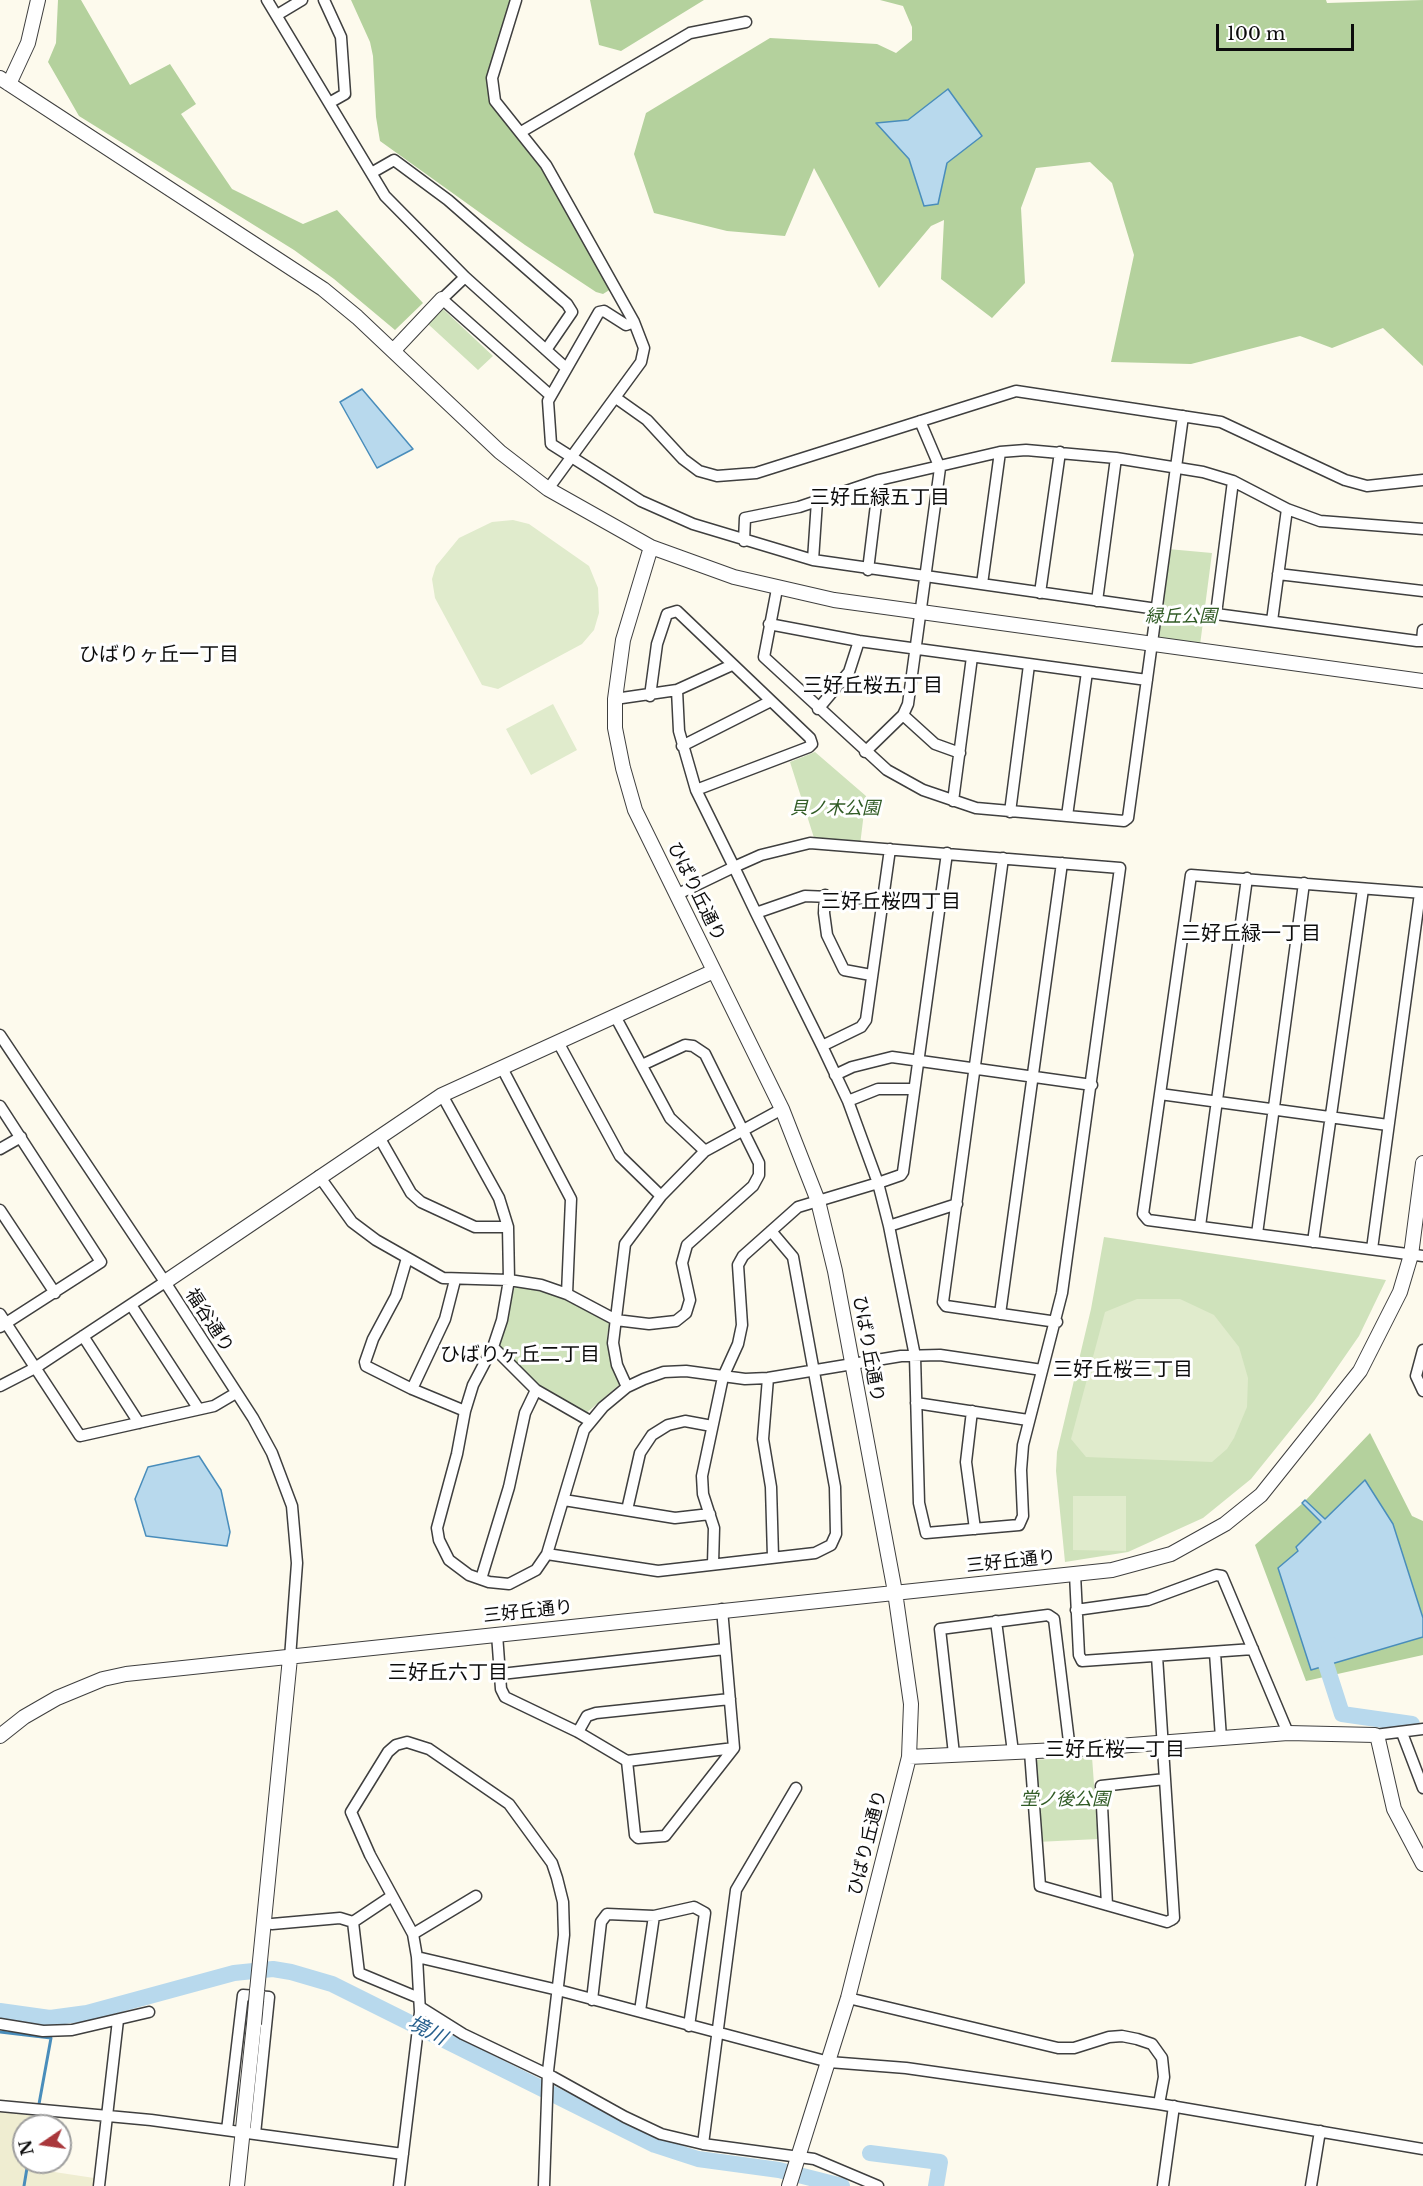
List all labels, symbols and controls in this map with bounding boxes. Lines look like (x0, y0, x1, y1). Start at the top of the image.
scale bar (1219, 12, 1357, 50)
text: 100 m (1227, 23, 1285, 45)
district label: 三好丘緑五丁目 (810, 486, 950, 510)
park label: 緑丘公園 (1145, 606, 1217, 628)
district label: ひばりヶ丘一丁目 (79, 643, 239, 667)
district label: 三好丘桜五丁目 (803, 674, 943, 698)
park label: 貝ノ木公園 (790, 798, 880, 820)
street label: ひばり丘通り (663, 839, 729, 945)
district label: 三好丘桜四丁目 (821, 890, 961, 914)
district label: 三好丘緑一丁目 (1181, 922, 1321, 946)
street label: 福谷通り (180, 1285, 238, 1357)
street label: ひばり丘通り (848, 1294, 888, 1404)
district label: ひばりヶ丘二丁目 (440, 1343, 600, 1367)
district label: 三好丘桜三丁目 (1053, 1358, 1193, 1382)
street label: 三好丘通り (965, 1547, 1057, 1577)
street label: 三好丘通り (482, 1597, 574, 1627)
district label: 三好丘六丁目 (388, 1661, 508, 1685)
district label: 三好丘桜一丁目 (1045, 1738, 1185, 1762)
street label: ひばり丘通り (844, 1788, 892, 1898)
park label: 堂ノ後公園 (1020, 1789, 1110, 1811)
water label: 境川 (404, 2011, 450, 2051)
north arrow (12, 2114, 72, 2174)
text: N (15, 2138, 38, 2157)

